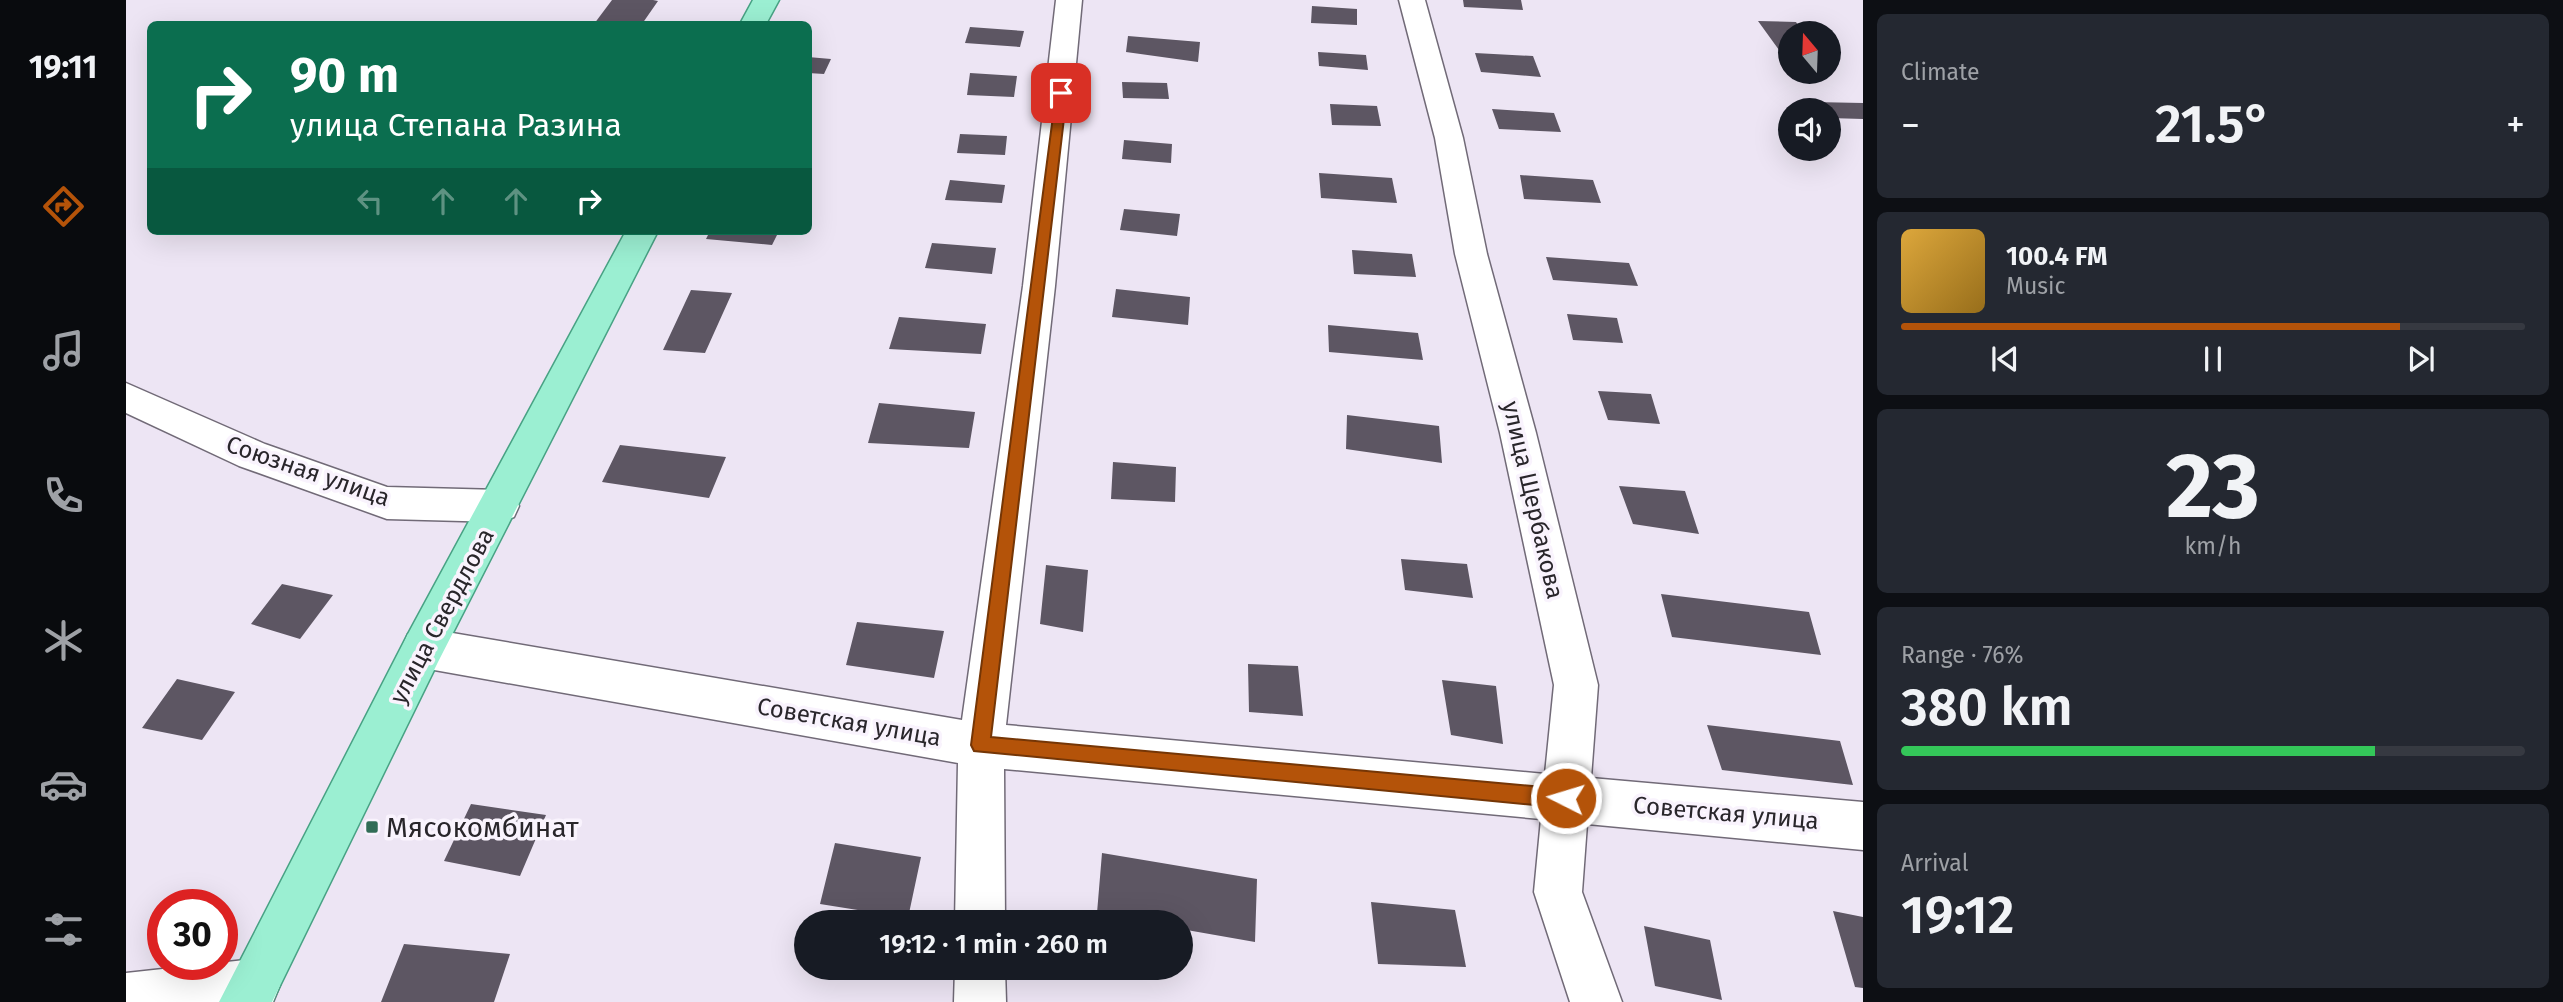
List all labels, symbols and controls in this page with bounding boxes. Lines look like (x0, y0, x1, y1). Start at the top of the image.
north arrow (1778, 21, 1841, 84)
map controls (1778, 21, 1841, 161)
text: 90 m (290, 46, 399, 105)
text: 19:11 (29, 48, 97, 86)
icon: right (175, 49, 266, 140)
text: Climate (1901, 58, 1980, 86)
pin (1031, 63, 1091, 123)
icon: arrive (1042, 74, 1080, 112)
text: 21.5° (2155, 93, 2271, 156)
button: sound (1778, 98, 1841, 161)
text: − (1901, 102, 1920, 148)
text: + (2506, 102, 2525, 148)
text: улица Степана Разина (290, 106, 622, 144)
icon: directions (39, 182, 88, 231)
icon: left (351, 182, 389, 220)
icon: ahead (424, 182, 462, 220)
icon: ahead (497, 182, 535, 220)
icon: right (570, 182, 608, 220)
text: 100.4 FM (2006, 241, 2107, 272)
text: Music (2006, 272, 2066, 300)
icon: music (39, 326, 88, 375)
icon: previous (1986, 340, 2024, 378)
icon: pause (2194, 340, 2232, 378)
icon: next (2402, 340, 2440, 378)
street label: улица Щербакова (1497, 398, 1569, 602)
street label: Союзная улица (223, 430, 393, 512)
text: 23 (2166, 432, 2260, 541)
icon: phone (39, 471, 88, 520)
street label: улица Свердлова (384, 524, 500, 708)
text: km/h (2185, 532, 2241, 560)
icon: climate (39, 616, 88, 665)
text: Range · 76% (1901, 641, 2023, 669)
text: 380 km (1901, 676, 2073, 739)
street label: Советская улица (755, 692, 943, 752)
icon: car (39, 760, 88, 809)
position arrow (1529, 761, 1603, 835)
street label: Советская улица (1632, 791, 1820, 835)
place label: Мясокомбинат (386, 811, 579, 844)
marker: Мясокомбинат (364, 819, 380, 835)
text: Arrival (1901, 849, 1968, 877)
text: 19:12 (1901, 884, 2014, 947)
speed limit sign: 30 (147, 889, 238, 980)
icon: filters (39, 905, 88, 954)
text: 19:12 · 1 min · 260 m (879, 929, 1108, 960)

